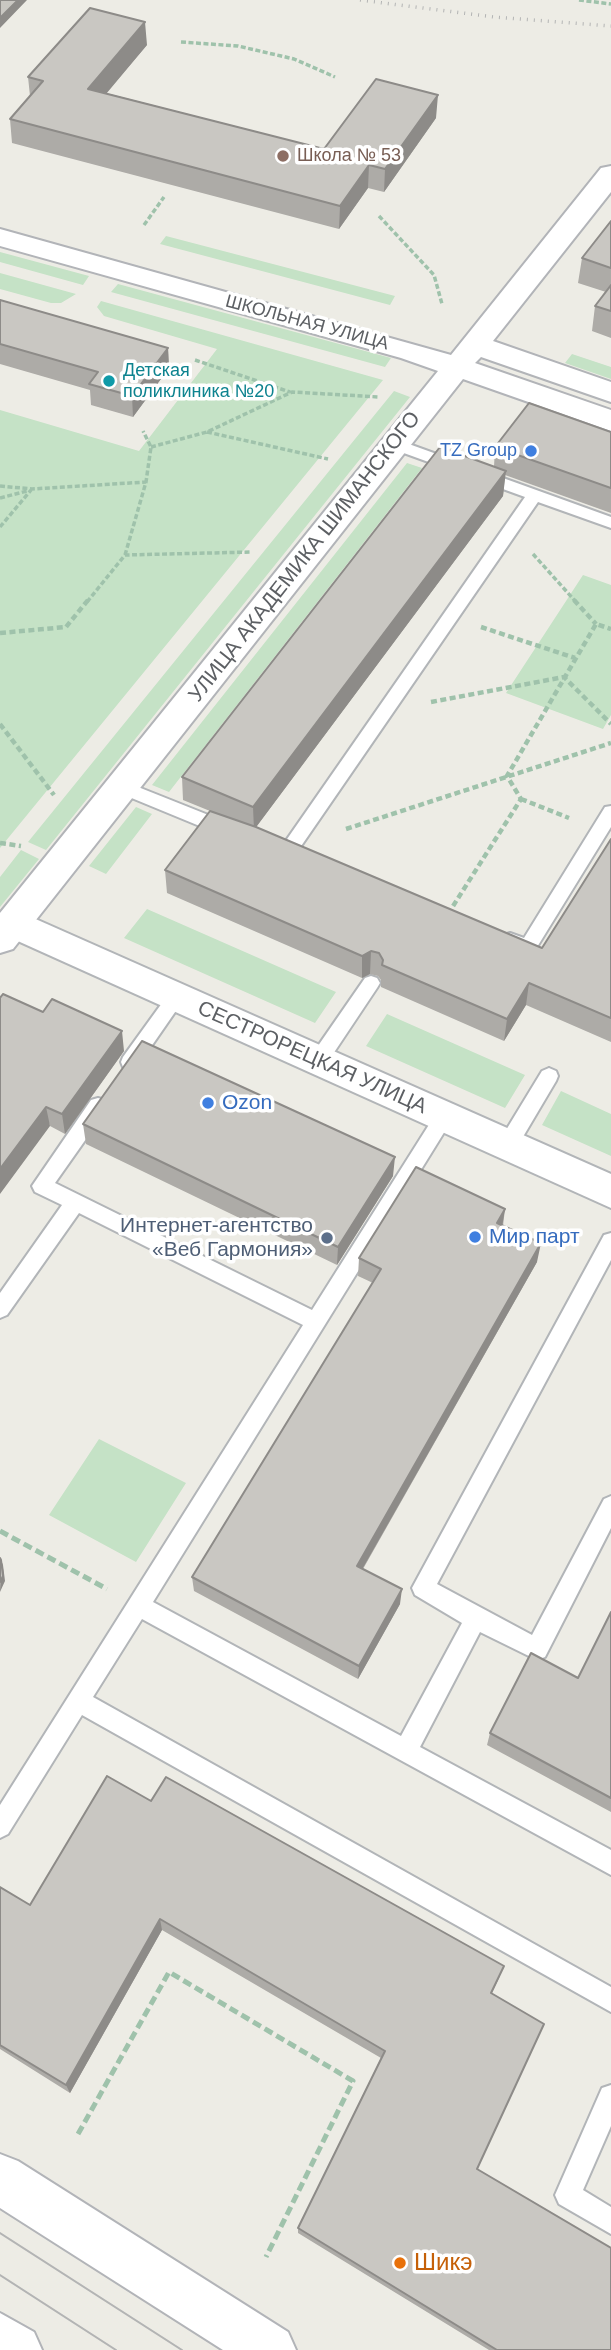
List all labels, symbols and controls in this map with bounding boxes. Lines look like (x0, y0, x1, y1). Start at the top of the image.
place label: Школа № 53 (297, 145, 401, 167)
marker: Школа № 53 (275, 148, 291, 164)
street label: ШКОЛЬНАЯ УЛИЦА (223, 291, 391, 355)
place label: Детская поликлиника №20 (123, 360, 274, 402)
marker: Детская поликлиника №20 (101, 373, 117, 389)
street label: УЛИЦА АКАДЕМИКА ШИМАНСКОГО (184, 407, 426, 707)
place label: TZ Group (440, 440, 517, 462)
marker: TZ Group (523, 443, 539, 459)
street label: СЕСТРОРЕЦКАЯ УЛИЦА (194, 996, 430, 1120)
place label: Ozon (222, 1090, 272, 1116)
marker: Ozon (200, 1095, 216, 1111)
place label: Интернет-агентство «Веб Гармония» (120, 1213, 313, 1263)
place label: Мир парт (489, 1224, 580, 1250)
marker: Мир парт (467, 1229, 483, 1245)
marker: Интернет-агентство «Веб Гармония» (319, 1230, 335, 1246)
place label: Шикэ (414, 2249, 472, 2277)
marker: Шикэ (392, 2255, 408, 2271)

